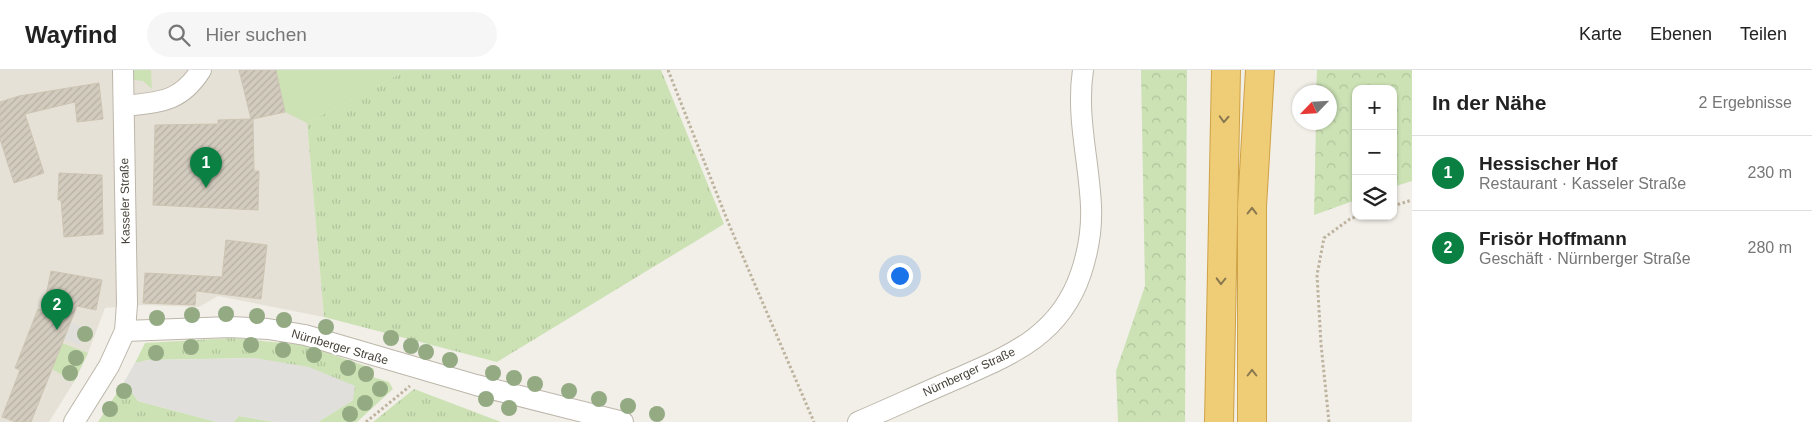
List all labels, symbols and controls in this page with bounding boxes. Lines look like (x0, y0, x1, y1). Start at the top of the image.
search box (147, 12, 497, 57)
text: Wayfind (25, 21, 117, 48)
icon: search (165, 21, 193, 49)
text: Hier suchen (205, 24, 307, 45)
text: Karte (1579, 24, 1622, 44)
text: Ebenen (1650, 24, 1712, 44)
text: Teilen (1740, 24, 1787, 44)
north arrow (1292, 85, 1337, 130)
map controls (1352, 85, 1397, 220)
button: + (1352, 85, 1397, 130)
text: In der Nähe (1432, 91, 1546, 114)
text: 2 Ergebnisse (1699, 94, 1792, 111)
one-way arrow (1218, 115, 1229, 123)
button: − (1352, 130, 1397, 175)
pin: 1 (190, 147, 222, 188)
text: Hessischer Hof (1479, 153, 1617, 174)
street label: Kasseler Straße (117, 158, 133, 244)
text: 1 (1444, 164, 1452, 181)
text: 230 m (1748, 164, 1792, 181)
button: layers (1352, 175, 1397, 220)
text: Restaurant · Kasseler Straße (1479, 175, 1686, 192)
one-way arrow (1247, 207, 1257, 214)
text: Frisör Hoffmann (1479, 228, 1627, 249)
text: 2 (1444, 239, 1452, 256)
text: 280 m (1748, 239, 1792, 256)
text: Geschäft · Nürnberger Straße (1479, 250, 1691, 267)
your location (887, 263, 913, 289)
one-way arrow (1216, 278, 1226, 285)
pin: 2 (41, 289, 73, 330)
street label: Nürnberger Straße (290, 326, 390, 368)
street label: Nürnberger Straße (921, 344, 1018, 399)
one-way arrow (1247, 369, 1257, 377)

